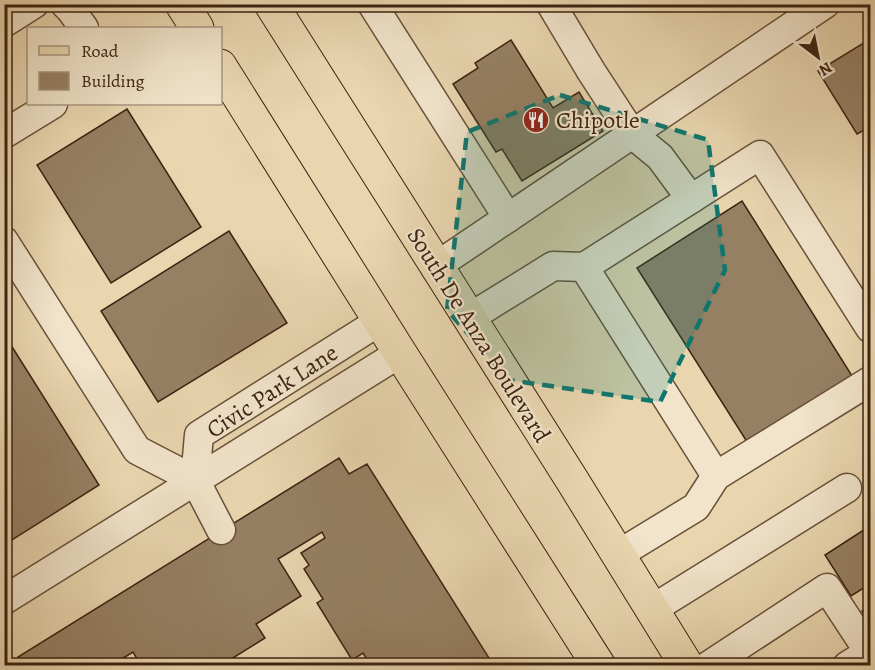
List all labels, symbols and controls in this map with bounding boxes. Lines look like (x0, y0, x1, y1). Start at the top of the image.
legend (27, 27, 222, 105)
north arrow (788, 27, 848, 87)
text: Road (81, 39, 119, 63)
text: N (814, 56, 836, 81)
text: Building (81, 69, 145, 93)
place label: Chipotle (556, 104, 640, 136)
restaurant icon: Chipotle (521, 105, 551, 135)
street label: South De Anza Boulevard (400, 222, 558, 449)
street label: Civic Park Lane (200, 337, 344, 445)

